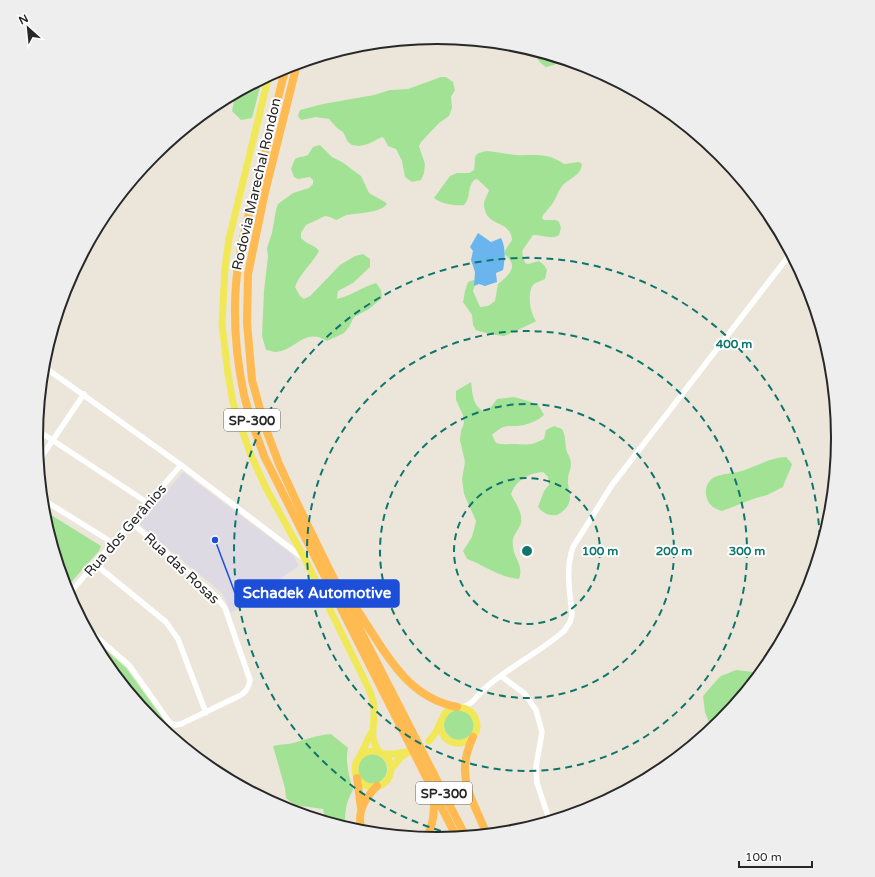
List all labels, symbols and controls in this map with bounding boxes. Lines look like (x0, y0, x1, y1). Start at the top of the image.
north arrow (8, 8, 48, 48)
text: N (17, 12, 31, 27)
street label: Rodovia Marechal Rondon (228, 96, 285, 272)
text: 400 m (716, 337, 752, 351)
road number: SP-300 (224, 409, 280, 431)
street label: Rua dos Gerânios (81, 481, 170, 580)
street label: Rua das Rosas (140, 529, 223, 608)
centre of rings (520, 544, 534, 558)
text: 100 m (582, 544, 618, 558)
text: 200 m (656, 544, 692, 558)
text: 300 m (729, 544, 765, 558)
callout: Schadek Automotive (235, 580, 399, 607)
text: Schadek Automotive (243, 584, 392, 602)
road number: SP-300 (416, 782, 472, 804)
scale bar (739, 843, 812, 869)
text: 100 m (745, 850, 782, 864)

